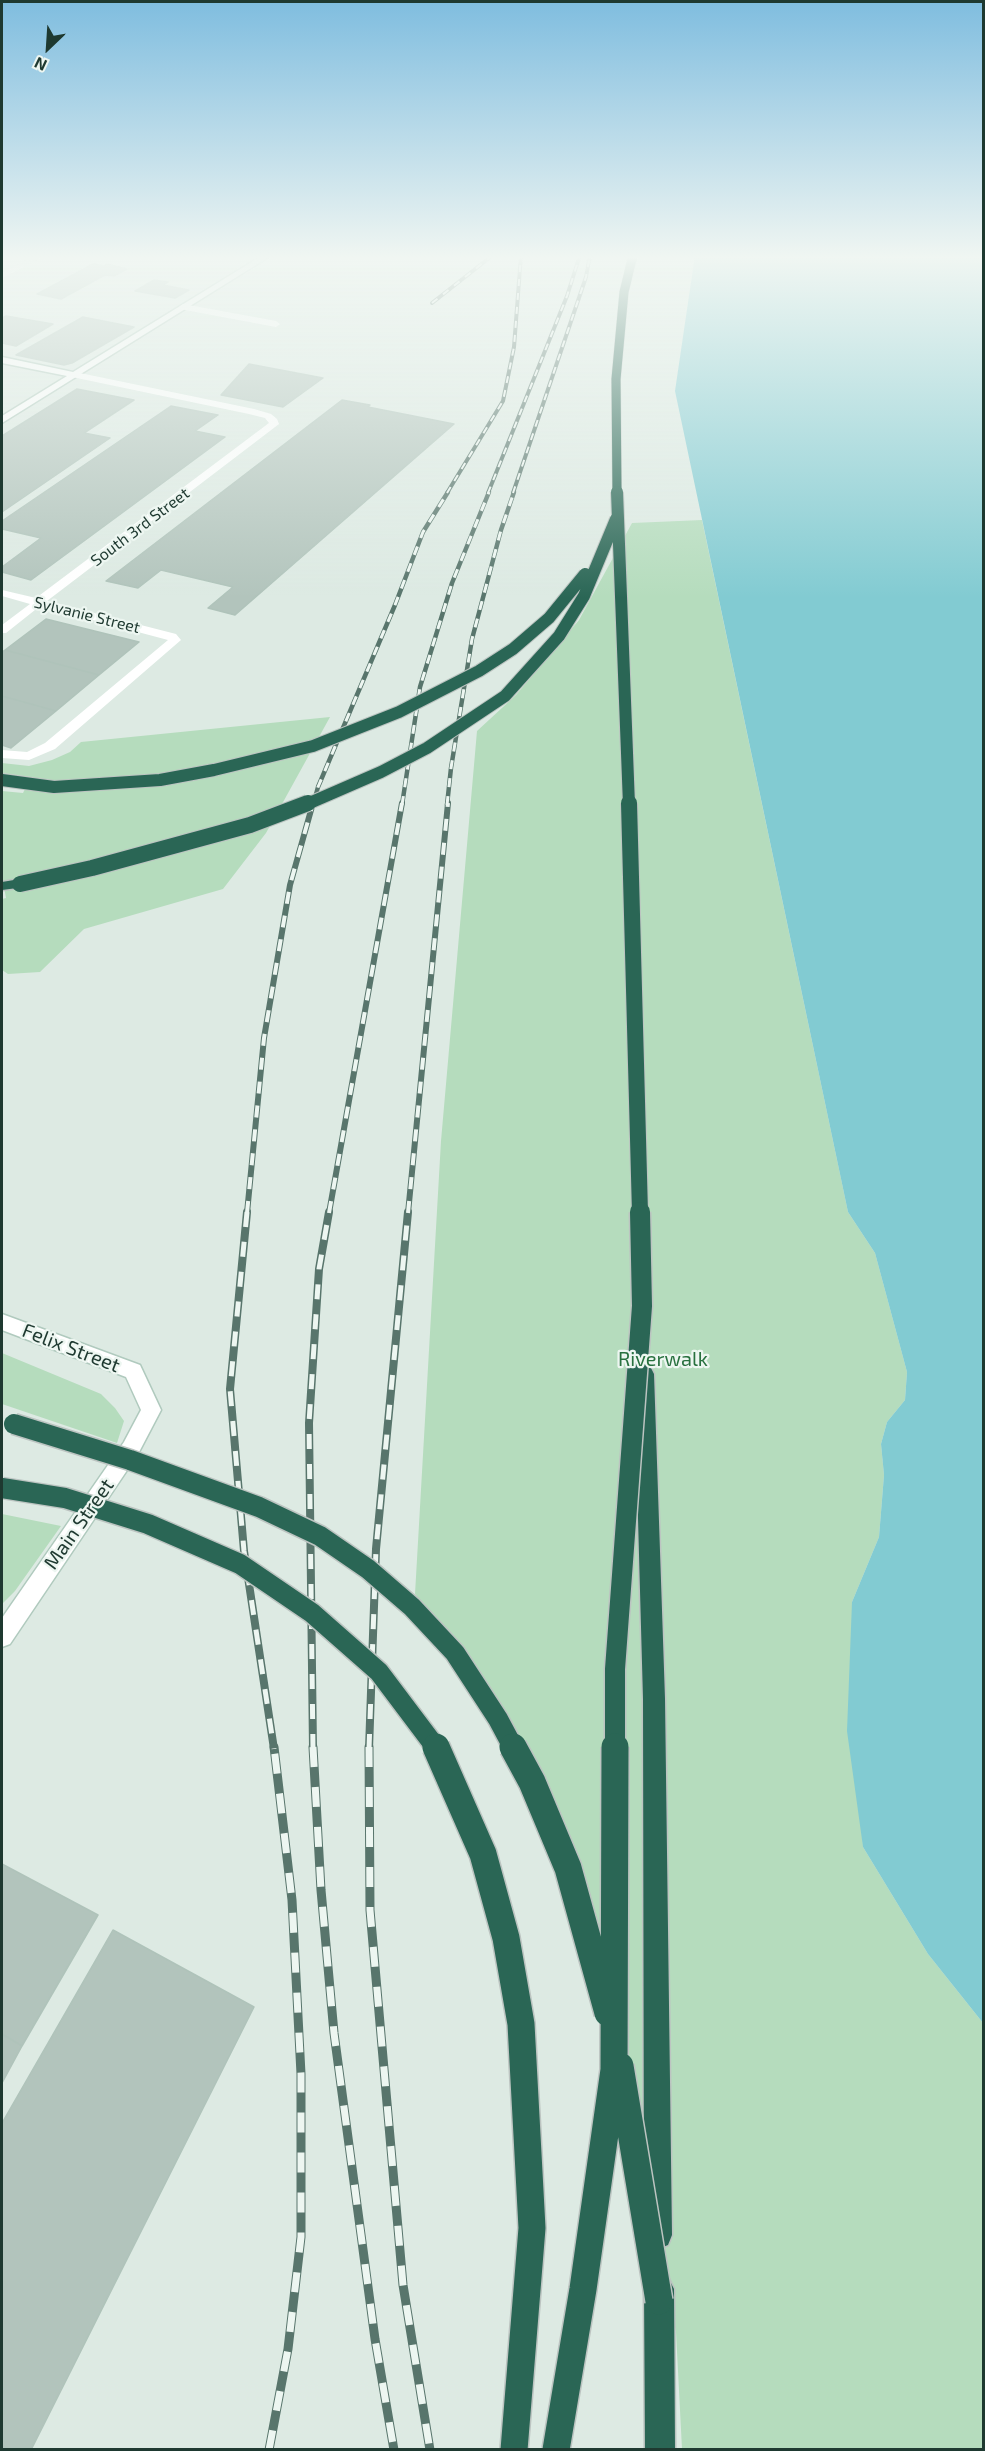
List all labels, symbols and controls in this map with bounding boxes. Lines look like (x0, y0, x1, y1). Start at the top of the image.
north arrow (18, 18, 78, 78)
text: N (31, 54, 49, 76)
street label: South 3rd Street (87, 484, 193, 570)
street label: Sylvanie Street (32, 593, 142, 637)
street label: Felix Street (19, 1318, 123, 1378)
park label: Riverwalk (618, 1347, 708, 1371)
street label: Main Street (39, 1474, 119, 1574)

